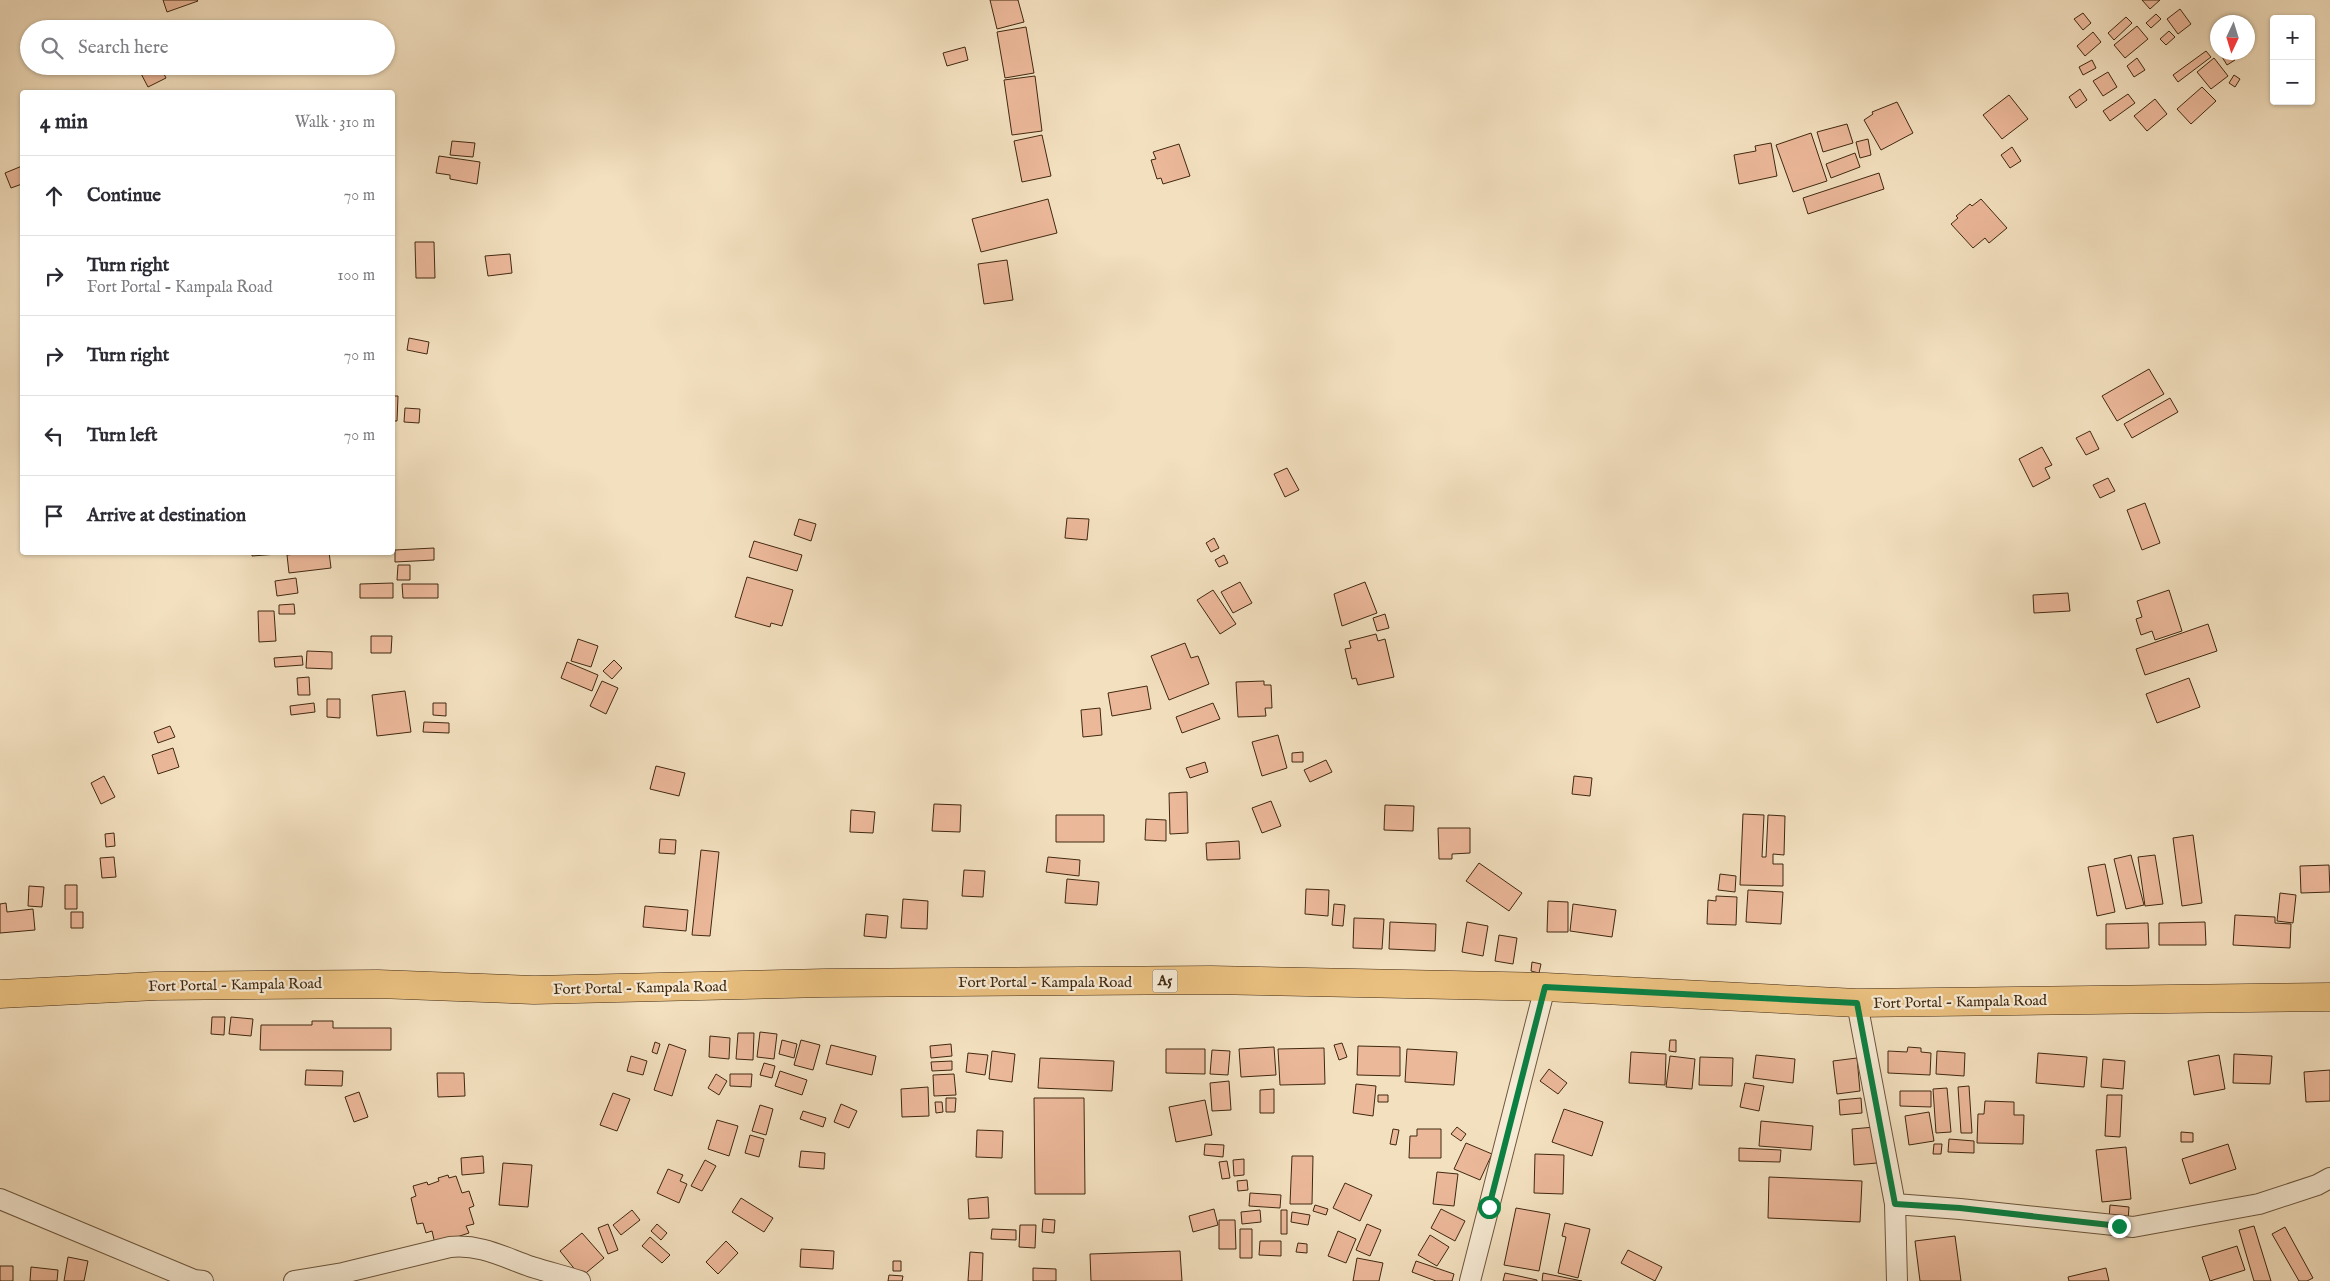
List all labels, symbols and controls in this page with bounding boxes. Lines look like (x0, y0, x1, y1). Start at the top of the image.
north arrow (2210, 15, 2255, 60)
map controls (2270, 15, 2315, 105)
button: + (2270, 15, 2315, 60)
search box (20, 20, 395, 75)
icon: search (38, 34, 66, 62)
text: Search here (78, 36, 169, 60)
button: − (2270, 60, 2315, 105)
text: 4 min (40, 109, 88, 136)
text: Walk · 310 m (295, 113, 375, 133)
icon: ahead (40, 182, 68, 210)
text: Continue (87, 184, 161, 208)
text: 70 m (344, 186, 375, 206)
text: Turn right (87, 254, 169, 278)
icon: right (40, 262, 68, 290)
text: 100 m (338, 266, 375, 286)
text: Fort Portal - Kampala Road (87, 278, 272, 298)
icon: right (40, 342, 68, 370)
text: Turn right (87, 344, 169, 368)
text: 70 m (344, 346, 375, 366)
icon: left (40, 422, 68, 450)
text: Turn left (87, 424, 158, 448)
text: 70 m (344, 426, 375, 446)
icon: arrive (40, 502, 68, 530)
text: Arrive at destination (87, 504, 246, 528)
road number: A5 (1152, 969, 1178, 992)
street label: Fort Portal - Kampala Road (958, 973, 1133, 992)
street label: Fort Portal - Kampala Road (148, 974, 323, 996)
street label: Fort Portal - Kampala Road (553, 977, 728, 999)
street label: Fort Portal - Kampala Road (1873, 991, 2048, 1013)
route start (1478, 1196, 1501, 1219)
route end (2108, 1215, 2131, 1238)

